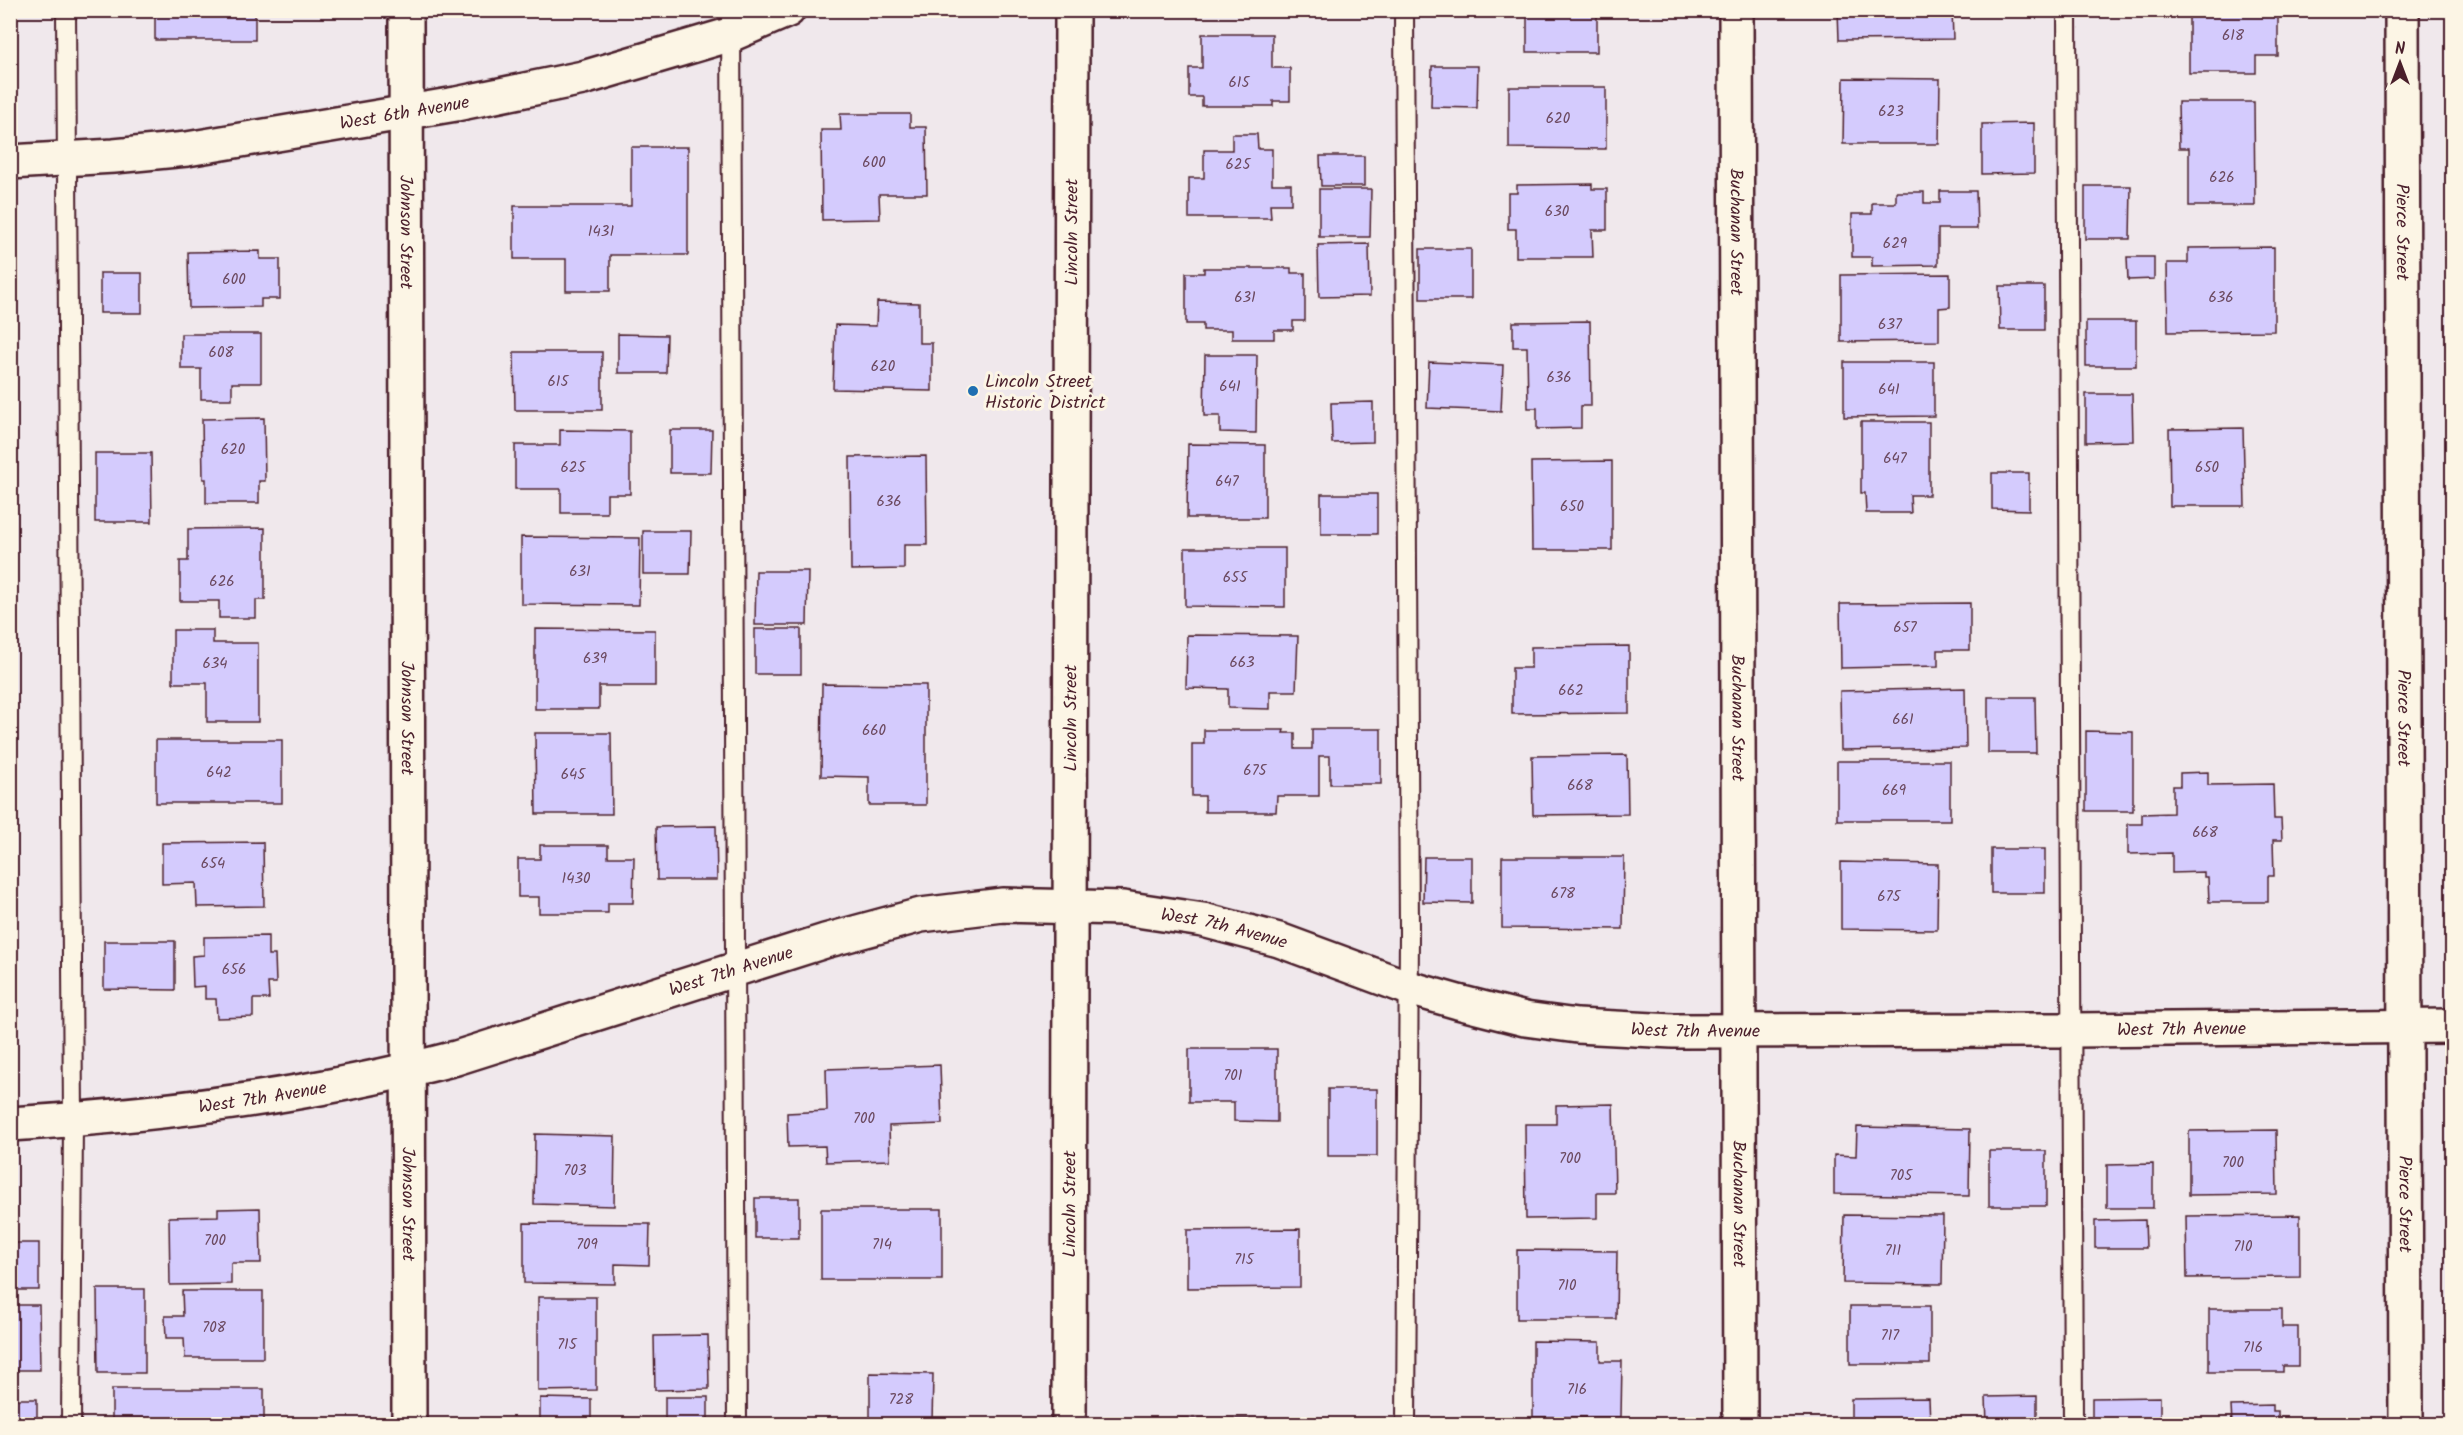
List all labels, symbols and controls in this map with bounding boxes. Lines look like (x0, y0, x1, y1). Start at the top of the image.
house number: 618 (2222, 24, 2245, 48)
north arrow (2370, 33, 2430, 93)
text: N (2395, 37, 2405, 62)
house number: 615 (1228, 71, 1250, 95)
street label: West 6th Avenue (338, 89, 472, 139)
house number: 623 (1878, 100, 1904, 124)
house number: 620 (1546, 107, 1571, 131)
house number: 600 (862, 151, 886, 175)
house number: 625 (1225, 153, 1251, 177)
house number: 626 (2209, 166, 2235, 190)
street label: Buchanan Street (1720, 169, 1750, 296)
street label: Johnson Street (390, 175, 420, 290)
street label: Lincoln Street (1058, 178, 1088, 285)
street label: Pierce Street (2386, 183, 2416, 282)
house number: 630 (1545, 200, 1570, 224)
house number: 1431 (588, 220, 614, 244)
house number: 629 (1883, 232, 1908, 256)
house number: 600 (222, 268, 246, 292)
house number: 631 (1234, 286, 1256, 310)
house number: 636 (2208, 286, 2234, 310)
house number: 637 (1878, 313, 1903, 337)
house number: 608 (209, 341, 234, 365)
house number: 620 (871, 355, 896, 379)
house number: 636 (1546, 366, 1572, 390)
place label: Lincoln Street Historic District (985, 368, 1106, 418)
house number: 615 (547, 370, 569, 394)
house number: 641 (1219, 375, 1241, 399)
house number: 641 (1878, 378, 1900, 402)
marker: Lincoln Street Historic District (966, 384, 980, 398)
house number: 620 (221, 438, 246, 462)
house number: 647 (1883, 447, 1908, 471)
house number: 625 (560, 456, 586, 480)
house number: 650 (2195, 456, 2219, 480)
house number: 647 (1215, 470, 1240, 494)
house number: 636 (876, 490, 902, 514)
house number: 650 (1560, 495, 1584, 519)
house number: 631 (569, 560, 591, 584)
house number: 655 (1223, 566, 1248, 590)
house number: 626 (209, 570, 235, 594)
house number: 657 (1893, 616, 1918, 640)
house number: 639 (583, 647, 608, 671)
house number: 663 (1229, 651, 1255, 675)
house number: 634 (202, 652, 228, 676)
street label: Buchanan Street (1722, 655, 1751, 782)
street label: Johnson Street (391, 661, 421, 776)
street label: Lincoln Street (1057, 664, 1087, 771)
street label: Pierce Street (2388, 669, 2417, 768)
house number: 662 (1558, 679, 1584, 703)
house number: 661 (1892, 708, 1914, 732)
house number: 660 (862, 719, 887, 743)
house number: 675 (1243, 759, 1268, 783)
house number: 642 (206, 761, 232, 785)
house number: 645 (561, 763, 586, 787)
house number: 668 (1567, 774, 1594, 798)
house number: 669 (1882, 779, 1907, 803)
house number: 668 (2192, 821, 2219, 845)
house number: 654 (201, 852, 225, 876)
house number: 1430 (561, 867, 591, 891)
house number: 678 (1551, 882, 1576, 906)
house number: 675 (1877, 885, 1902, 909)
street label: West 7th Avenue (1159, 901, 1291, 958)
street label: West 7th Avenue (665, 939, 797, 1006)
house number: 656 (222, 958, 246, 982)
street label: West 7th Avenue (2117, 1015, 2246, 1046)
street label: West 7th Avenue (1630, 1016, 1760, 1047)
house number: 701 (1223, 1064, 1243, 1088)
street label: West 7th Avenue (197, 1074, 329, 1123)
house number: 700 (853, 1107, 875, 1131)
street label: Buchanan Street (1723, 1141, 1753, 1268)
street label: Johnson Street (392, 1147, 422, 1262)
house number: 700 (1559, 1147, 1581, 1171)
street label: Lincoln Street (1056, 1150, 1086, 1257)
house number: 700 (2222, 1151, 2244, 1175)
street label: Pierce Street (2389, 1155, 2419, 1254)
house number: 703 (564, 1159, 587, 1183)
house number: 705 (1890, 1164, 1913, 1188)
house number: 700 (204, 1229, 226, 1253)
house number: 709 (576, 1233, 599, 1257)
house number: 714 (872, 1233, 892, 1257)
house number: 710 (2233, 1235, 2253, 1259)
house number: 711 (1885, 1239, 1901, 1263)
house number: 715 (1234, 1248, 1255, 1272)
house number: 710 (1557, 1274, 1577, 1298)
house number: 708 (202, 1316, 227, 1340)
house number: 717 (1881, 1324, 1900, 1348)
house number: 715 (557, 1333, 578, 1357)
house number: 716 (2243, 1336, 2263, 1360)
house number: 716 (1567, 1378, 1587, 1402)
house number: 728 (889, 1388, 914, 1412)

